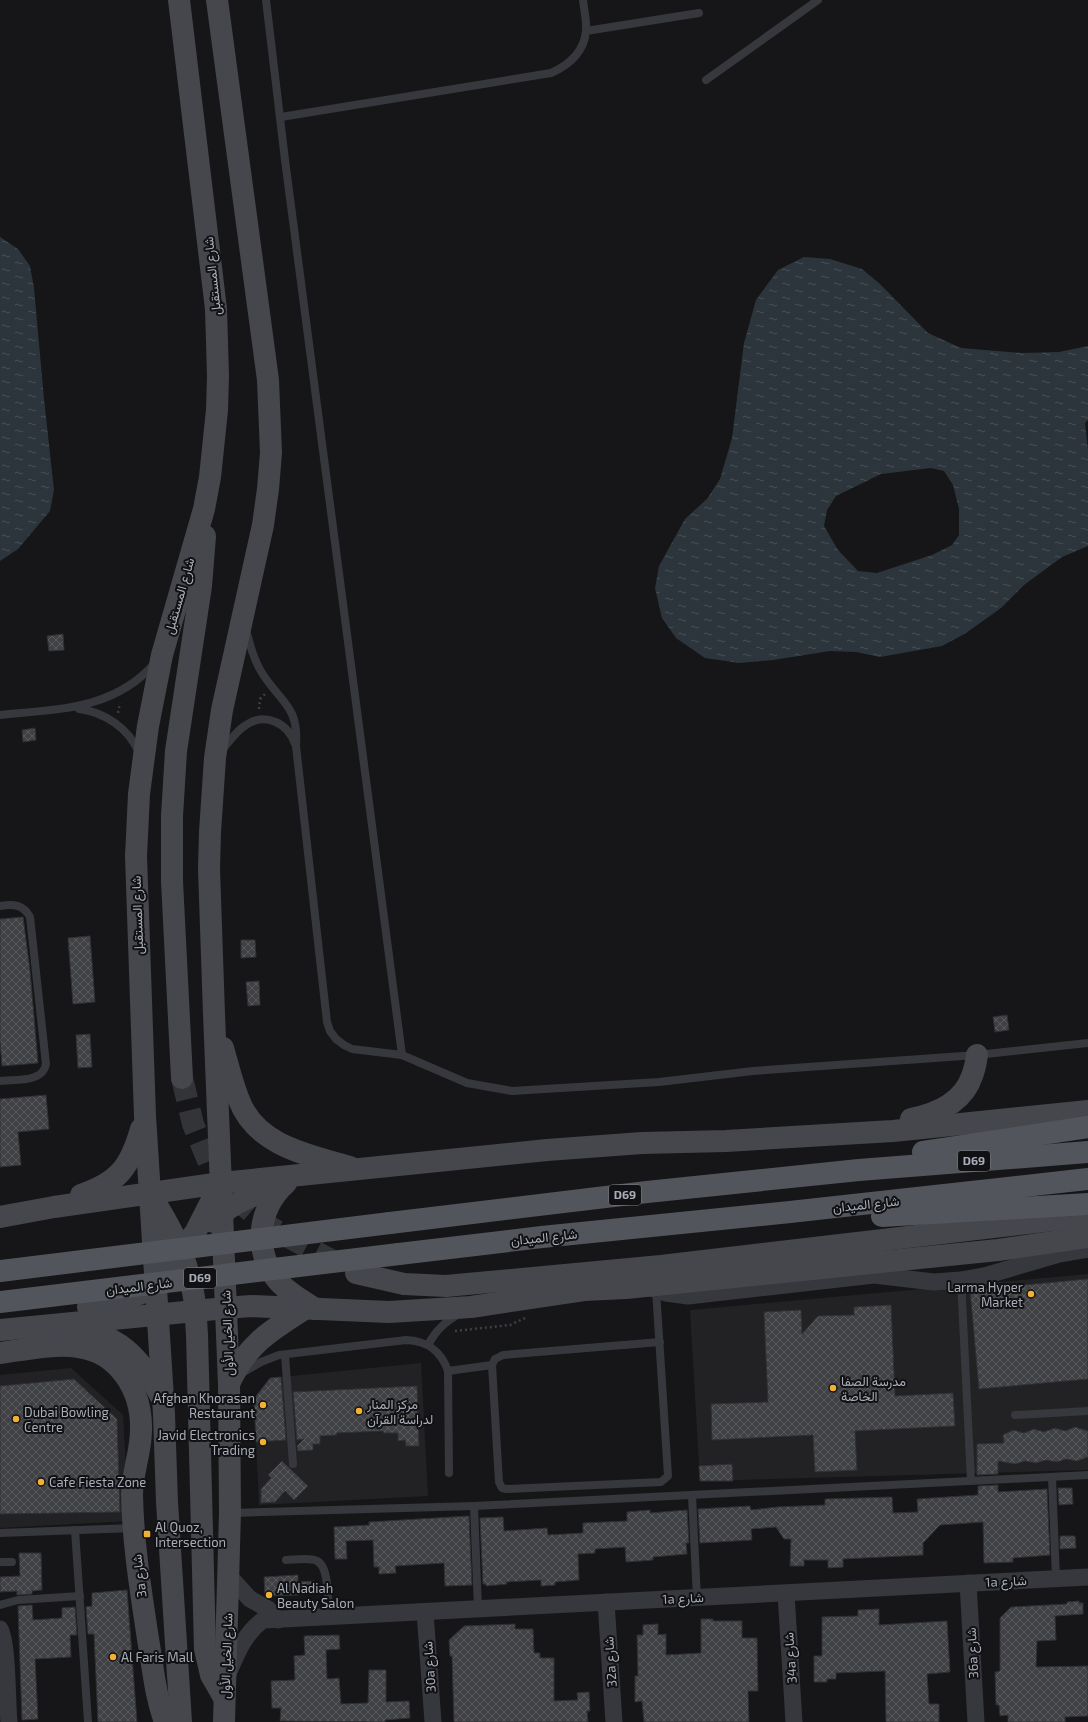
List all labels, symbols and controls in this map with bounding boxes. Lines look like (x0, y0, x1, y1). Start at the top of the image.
street label: شارع المستقبل (200, 236, 226, 316)
street label: شارع المستقبل (160, 556, 199, 637)
street label: شارع المستقبل (128, 875, 148, 955)
road number: D69 (958, 1151, 990, 1171)
road number: D69 (609, 1185, 641, 1205)
street label: شارع الميدان (832, 1193, 900, 1217)
street label: شارع الميدان (510, 1226, 578, 1250)
road number: D69 (184, 1268, 216, 1288)
street label: شارع الميدان (105, 1274, 173, 1300)
place label: Larma Hyper Market (947, 1279, 1023, 1310)
marker: Larma Hyper Market (1026, 1289, 1036, 1299)
street label: شارع الخيل الأول (218, 1290, 238, 1376)
place label: مدرسة الصفا الخاصة (841, 1373, 906, 1404)
marker: مدرسة الصفا الخاصة (828, 1383, 838, 1393)
place label: Afghan Khorasan Restaurant (153, 1390, 255, 1421)
place label: مركز المنار لدراسة القرآن (366, 1396, 433, 1428)
marker: Afghan Khorasan Restaurant (258, 1400, 268, 1410)
place label: Dubai Bowling Centre (24, 1404, 109, 1435)
marker: مركز المنار لدراسة القرآن (354, 1406, 364, 1416)
marker: Dubai Bowling Centre (11, 1414, 21, 1424)
place label: Javid Electronics Trading (157, 1427, 255, 1458)
marker: Javid Electronics Trading (258, 1437, 268, 1447)
place label: Cafe Fiesta Zone (49, 1474, 146, 1490)
marker: Cafe Fiesta Zone (36, 1477, 46, 1487)
place label: Al Quoz, Intersection (155, 1519, 226, 1550)
marker: Al Quoz, Intersection (142, 1529, 152, 1539)
street label: 3a شارع (128, 1553, 152, 1599)
street label: 1a شارع (985, 1572, 1027, 1592)
place label: Al Nadiah Beauty Salon (277, 1580, 354, 1611)
street label: 1a شارع (662, 1589, 704, 1609)
marker: Al Nadiah Beauty Salon (264, 1590, 274, 1600)
street label: شارع الخيل الأول (217, 1613, 237, 1699)
street label: 36a شارع (963, 1627, 983, 1679)
street label: 34a شارع (780, 1632, 802, 1684)
street label: 32a شارع (600, 1636, 622, 1688)
street label: 30a شارع (419, 1641, 441, 1693)
place label: Al Faris Mall (121, 1649, 194, 1665)
marker: Al Faris Mall (108, 1652, 118, 1662)

